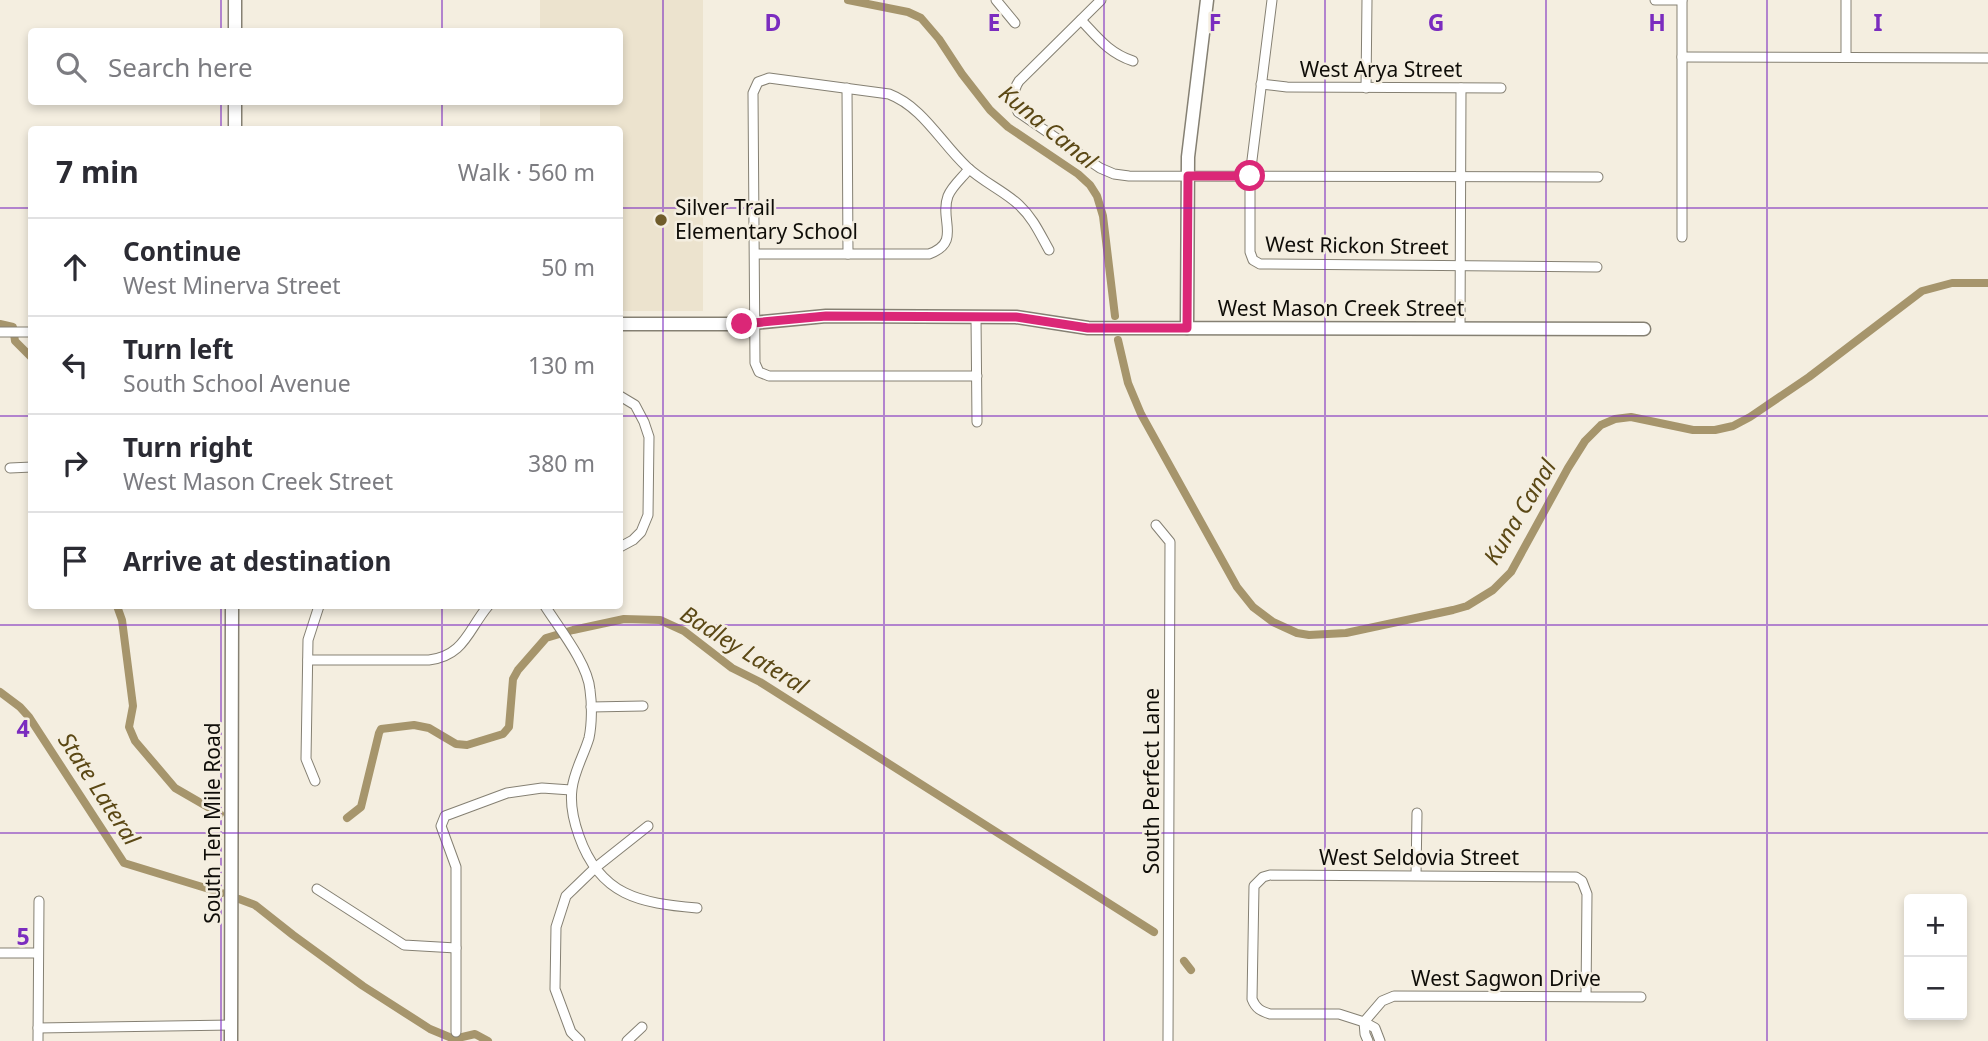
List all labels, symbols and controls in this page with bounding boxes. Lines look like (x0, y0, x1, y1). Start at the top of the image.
text: D (765, 6, 781, 38)
text: E (988, 6, 1000, 38)
text: F (1209, 6, 1221, 38)
text: G (1428, 6, 1444, 38)
text: H (1648, 6, 1666, 38)
text: I (1874, 6, 1883, 38)
search box (28, 28, 623, 105)
icon: search (52, 48, 90, 86)
text: Search here (108, 49, 253, 85)
street label: West Arya Street (1300, 55, 1463, 83)
water label: Kuna Canal (993, 77, 1105, 176)
text: 7 min (56, 151, 139, 192)
text: Walk · 560 m (458, 156, 595, 188)
route start (1234, 160, 1265, 191)
place label: Silver Trail Elementary School (675, 193, 858, 245)
marker: Silver Trail Elementary School (653, 212, 669, 228)
street label: West Rickon Street (1265, 229, 1449, 261)
text: Continue (123, 233, 241, 269)
icon: ahead (56, 248, 94, 286)
text: 50 m (541, 251, 595, 283)
text: West Minerva Street (123, 269, 340, 301)
street label: West Mason Creek Street (1218, 294, 1465, 322)
route end (726, 308, 757, 339)
text: Turn left (123, 331, 234, 367)
icon: left (56, 346, 94, 384)
text: 130 m (528, 349, 595, 381)
text: South School Avenue (123, 367, 351, 399)
text: Turn right (123, 429, 253, 465)
icon: right (56, 444, 94, 482)
text: 380 m (528, 447, 595, 479)
water label: Kuna Canal (1475, 452, 1564, 570)
text: West Mason Creek Street (123, 465, 393, 497)
icon: arrive (56, 542, 94, 580)
text: Arrive at destination (123, 543, 392, 579)
water label: Badley Lateral (675, 597, 815, 702)
street label: South Perfect Lane (1137, 688, 1165, 874)
text: 4 (16, 712, 30, 744)
street label: South Ten Mile Road (198, 722, 226, 924)
water label: State Lateral (51, 726, 149, 852)
street label: West Seldovia Street (1319, 843, 1519, 871)
map controls (1904, 894, 1967, 1020)
button: + (1904, 894, 1967, 957)
text: 5 (16, 920, 30, 952)
button: − (1904, 957, 1967, 1020)
street label: West Sagwon Drive (1411, 964, 1601, 992)

